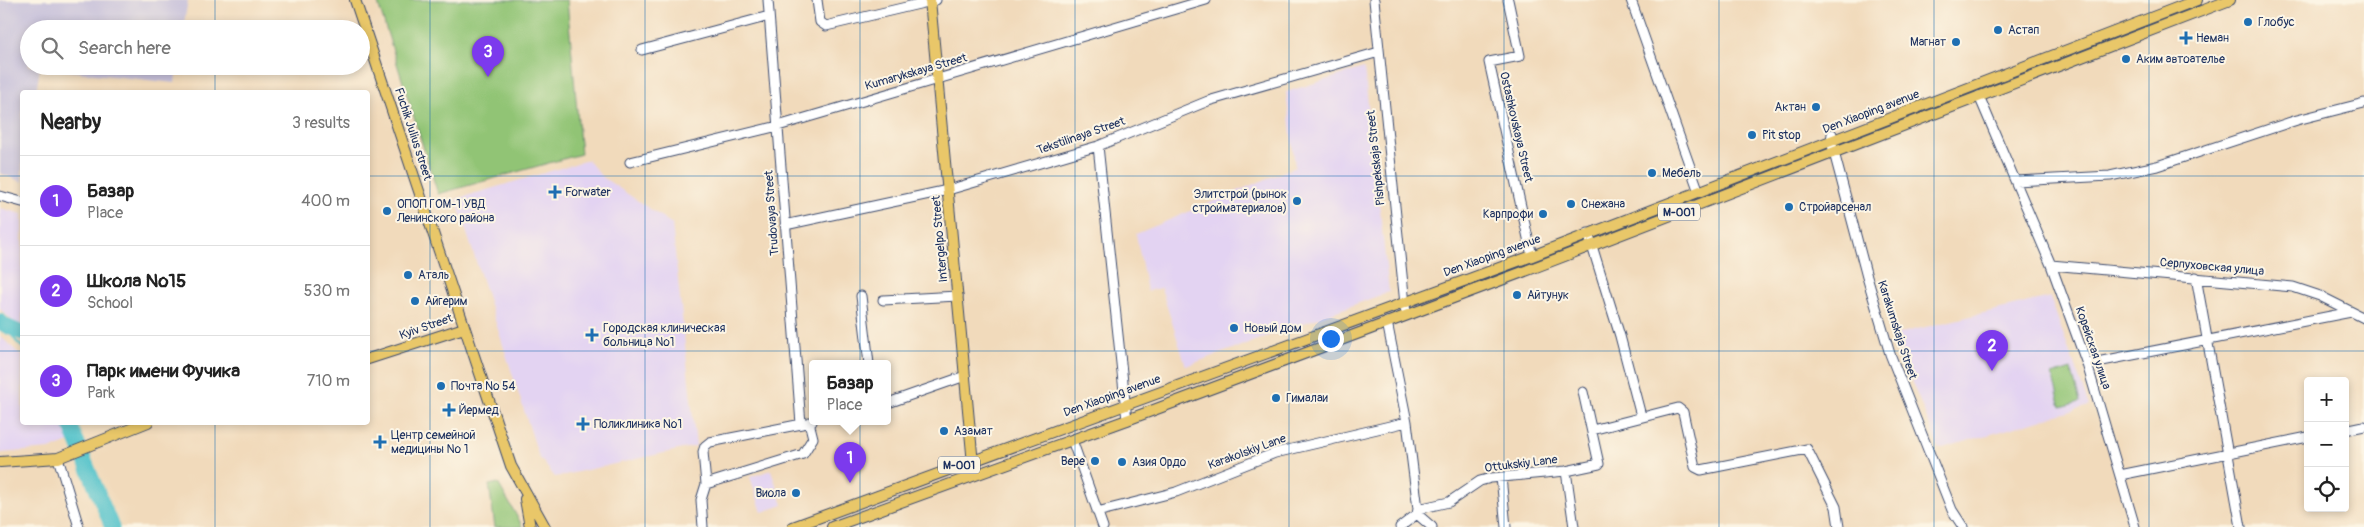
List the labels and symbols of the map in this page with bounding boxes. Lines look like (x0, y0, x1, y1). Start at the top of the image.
place label: Глобус (2258, 15, 2295, 30)
marker: Глобус (2242, 16, 2254, 28)
place label: Астап (2008, 23, 2039, 38)
marker: Астап (1992, 24, 2004, 36)
place label: Неман (2196, 31, 2229, 46)
marker: Неман (2180, 32, 2192, 44)
place label: Магнат (1910, 35, 1946, 50)
pin: 3 (472, 36, 504, 77)
marker: Магнат (1950, 36, 1962, 48)
street label: Kumarykskaya Street (863, 50, 969, 94)
place label: Аким автоателье (2136, 52, 2225, 67)
marker: Аким автоателье (2120, 53, 2132, 65)
street label: Ostashkovskaya Street (1496, 70, 1536, 184)
street label: Fuchik Julius street (391, 86, 435, 182)
street label: Den Xiaoping avenue (1821, 87, 1921, 137)
place label: Актан (1774, 100, 1806, 115)
marker: Актан (1810, 101, 1822, 113)
street label: Pishpekskaja Street (1364, 109, 1388, 206)
street label: Tekstilinaya Street (1035, 114, 1127, 158)
place label: Pit stop (1762, 128, 1801, 143)
marker: Pit stop (1746, 129, 1758, 141)
place label: Мебель (1662, 166, 1701, 181)
marker: Мебель (1646, 167, 1658, 179)
street label: Trudovaya Street (762, 170, 782, 256)
place label: Forwater (565, 185, 611, 200)
marker: Forwater (549, 186, 561, 198)
place label: Элитстрой (рынок стройматериалов) (1193, 187, 1287, 216)
street label: Intergelpo Street (929, 195, 951, 283)
marker: Элитстрой (рынок стройматериалов) (1291, 195, 1303, 207)
place label: ОПОП ГОМ-1 УВД Ленинского района (396, 197, 495, 226)
place label: Снежана (1581, 197, 1626, 212)
marker: Снежана (1565, 198, 1577, 210)
place label: Стройарсенал (1799, 200, 1871, 215)
marker: Стройарсенал (1783, 201, 1795, 213)
road number: M-001 (1658, 203, 1700, 220)
marker: ОПОП ГОМ-1 УВД Ленинского района (381, 205, 393, 217)
place label: Карпрофи (1483, 207, 1534, 222)
marker: Карпрофи (1537, 208, 1549, 220)
street label: Den Xiaoping avenue (1441, 231, 1543, 281)
street label: Серпуховская улица (2159, 255, 2265, 279)
place label: Аталь (418, 268, 449, 283)
marker: Аталь (402, 269, 414, 281)
street label: Karakumskaja Street (1874, 279, 1920, 382)
place label: Айтунук (1527, 288, 1569, 303)
marker: Айтунук (1511, 289, 1523, 301)
place label: Айгерим (425, 294, 468, 309)
marker: Айгерим (409, 295, 421, 307)
street label: Корейская улица (2072, 305, 2114, 392)
street label: Kyiv Street (397, 311, 455, 343)
place label: Городская клиническая больница №1 (603, 321, 726, 350)
place label: Новый дом (1244, 321, 1302, 336)
marker: Новый дом (1228, 322, 1240, 334)
your location (1318, 326, 1344, 352)
marker: Городская клиническая больница №1 (585, 328, 599, 342)
pin: 2 (1976, 330, 2008, 371)
street label: Den Xiaoping avenue (1061, 371, 1163, 421)
place label: Почта № 54 (451, 379, 516, 394)
marker: Почта № 54 (435, 380, 447, 392)
place label: Гималаи (1286, 391, 1328, 406)
marker: Гималаи (1270, 392, 1282, 404)
place label: Йермед (459, 403, 500, 418)
marker: Йермед (443, 404, 455, 416)
marker: Поликлиника №1 (576, 417, 590, 431)
place label: Поликлиника №1 (594, 417, 682, 432)
place label: Азамат (954, 424, 993, 439)
marker: Азамат (938, 425, 950, 437)
place label: Центр семейной медицины № 1 (391, 428, 476, 457)
street label: Karakolskiy Lane (1206, 431, 1288, 473)
marker: Центр семейной медицины № 1 (373, 435, 387, 449)
pin: 1 (834, 442, 866, 483)
street label: Ottukskiy Lane (1484, 452, 1558, 476)
place label: Вере (1061, 454, 1085, 469)
marker: Вере (1089, 455, 1101, 467)
place label: Азия Ордо (1132, 455, 1187, 470)
road number: M-001 (938, 456, 980, 474)
marker: Азия Ордо (1116, 456, 1128, 468)
place label: Виола (756, 486, 786, 501)
marker: Виола (790, 487, 802, 499)

